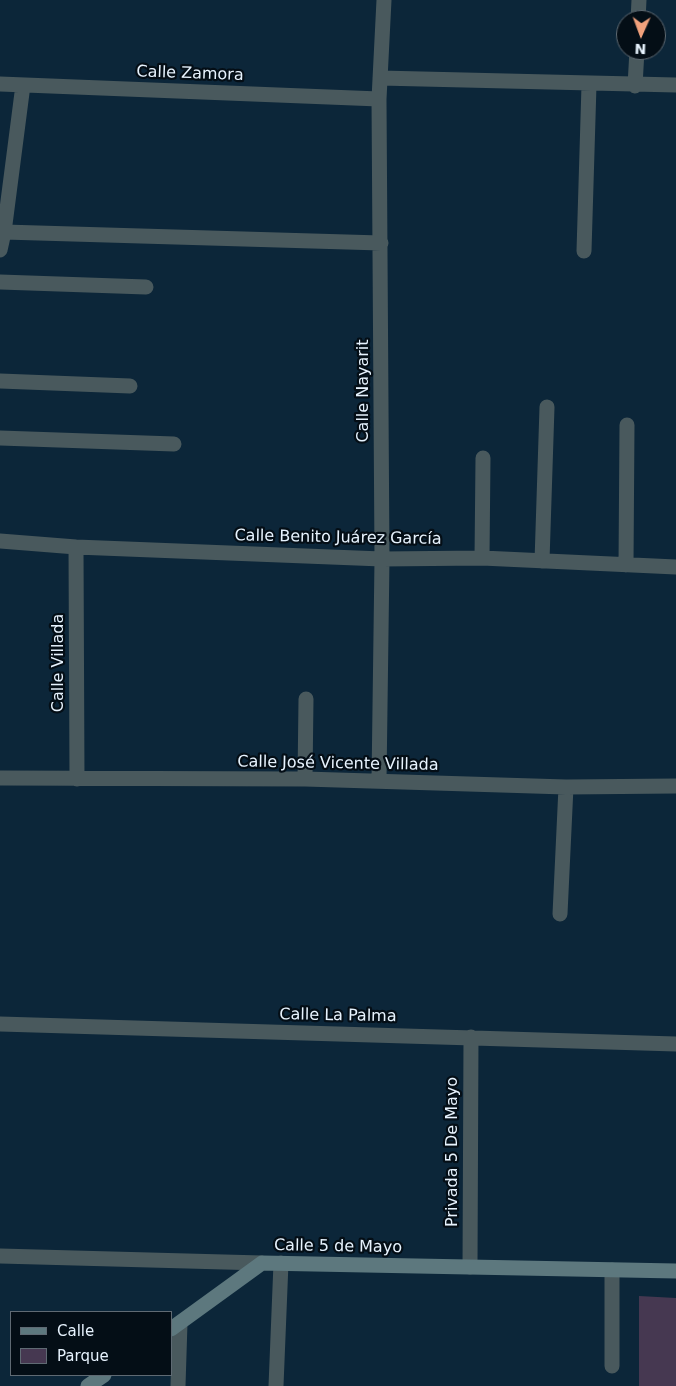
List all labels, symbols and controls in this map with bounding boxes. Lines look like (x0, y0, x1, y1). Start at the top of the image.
north arrow (616, 10, 666, 60)
text: N (634, 41, 647, 57)
street label: Calle Zamora (136, 63, 244, 85)
street label: Calle Nayarit (354, 339, 374, 443)
street label: Calle Benito Juárez García (234, 527, 442, 549)
street label: Calle Villada (49, 614, 69, 712)
street label: Calle José Vicente Villada (237, 753, 439, 775)
street label: Calle La Palma (279, 1005, 397, 1027)
street label: Privada 5 De Mayo (443, 1077, 463, 1227)
street label: Calle 5 de Mayo (274, 1236, 402, 1258)
legend (10, 1311, 172, 1376)
text: Calle (57, 1322, 94, 1340)
text: Parque (57, 1347, 109, 1365)

